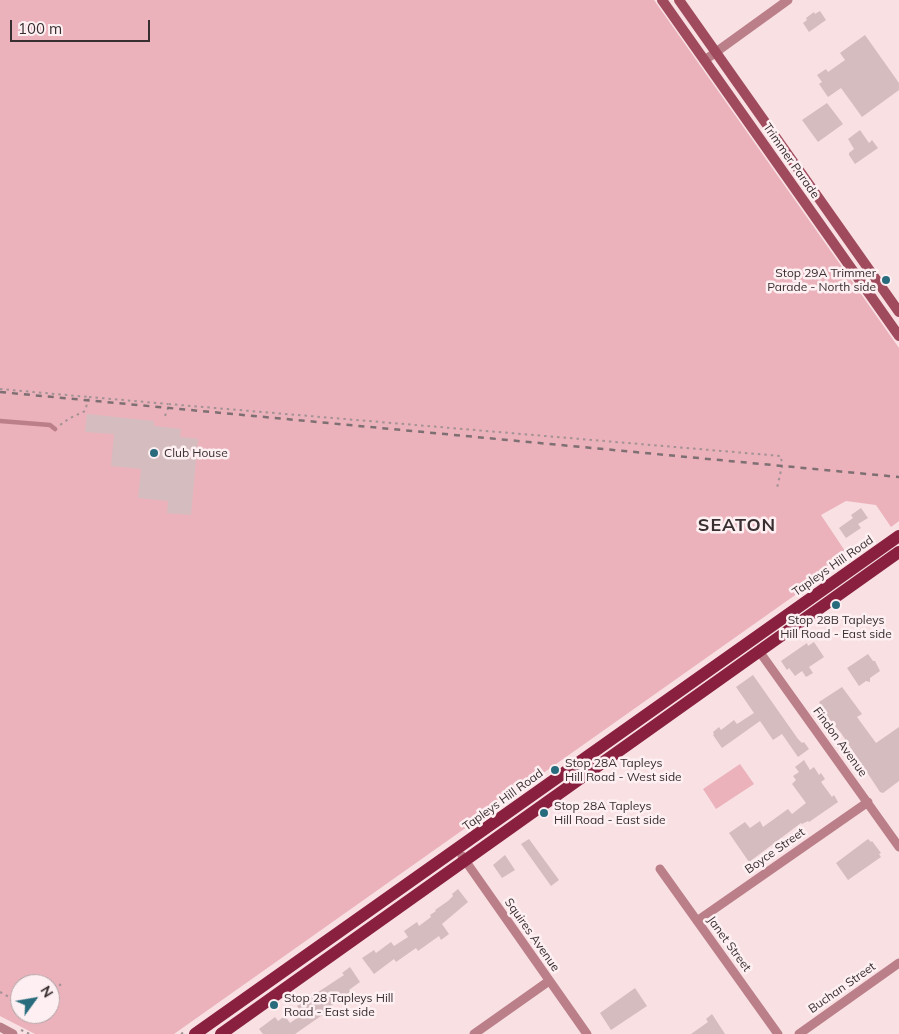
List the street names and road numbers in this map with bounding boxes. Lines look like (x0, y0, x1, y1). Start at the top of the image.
street label: Trimmer Parade (760, 121, 822, 201)
street label: Tapleys Hill Road (790, 533, 876, 599)
street label: Findon Avenue (810, 704, 870, 780)
street label: Tapleys Hill Road (460, 766, 546, 834)
street label: Boyce Street (742, 825, 808, 877)
street label: Squires Avenue (501, 896, 563, 974)
street label: Janet Street (704, 913, 754, 975)
street label: Buchan Street (806, 960, 878, 1016)

